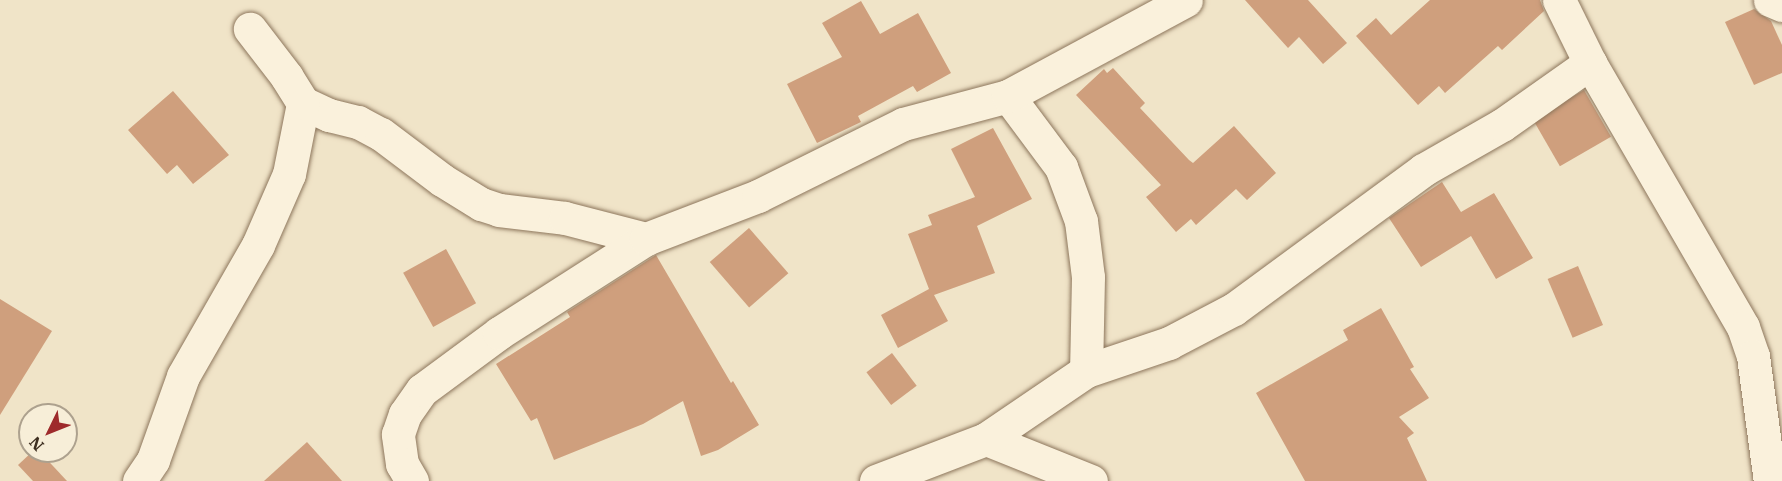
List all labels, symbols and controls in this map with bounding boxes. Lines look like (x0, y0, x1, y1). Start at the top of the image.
north arrow (18, 403, 78, 463)
text: N (25, 432, 48, 455)

